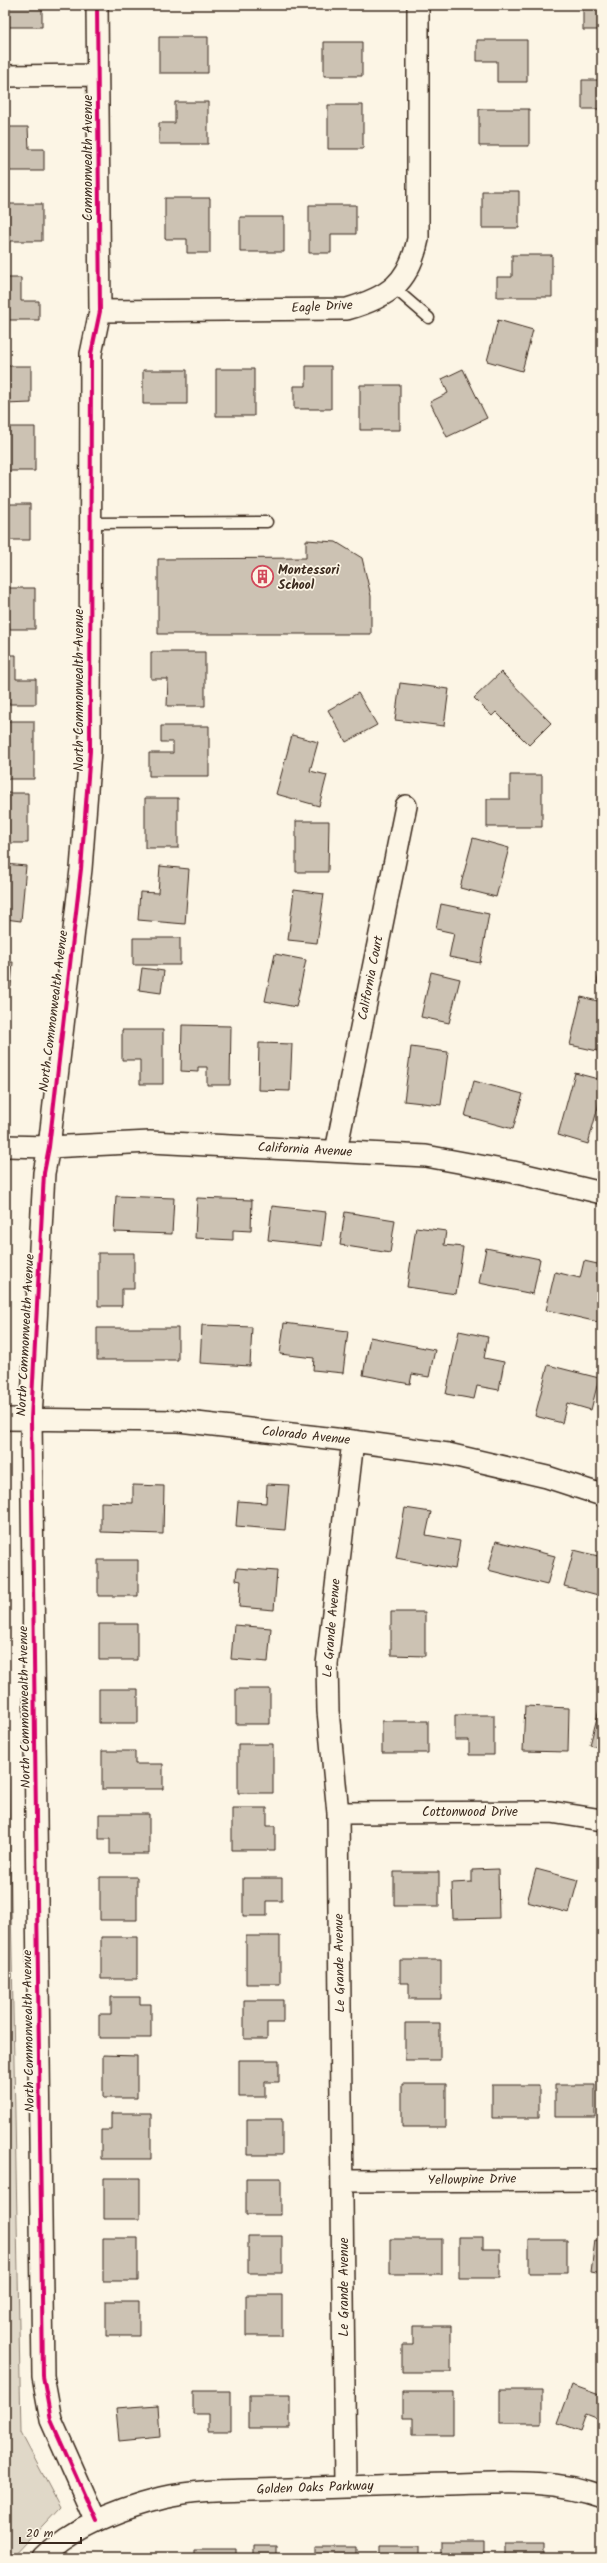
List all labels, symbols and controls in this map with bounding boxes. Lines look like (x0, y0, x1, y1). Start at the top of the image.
street label: Commonwealth Avenue (78, 95, 99, 221)
street label: Eagle Drive (291, 295, 353, 319)
place label: Montessori School (278, 560, 340, 596)
building icon: Montessori School (249, 564, 275, 590)
street label: North Commonwealth Avenue (69, 608, 90, 771)
street label: North Commonwealth Avenue (34, 929, 74, 1093)
street label: California Court (353, 933, 390, 1022)
street label: California Avenue (257, 1137, 353, 1163)
street label: North Commonwealth Avenue (11, 1253, 41, 1417)
street label: Colorado Avenue (261, 1421, 352, 1451)
street label: Le Grande Avenue (317, 1578, 347, 1678)
street label: North Commonwealth Avenue (13, 1625, 37, 1789)
street label: Cottonwood Drive (422, 1802, 518, 1823)
street label: Le Grande Avenue (329, 1913, 351, 2013)
street label: North Commonwealth Avenue (17, 1949, 41, 2113)
street label: Yellowpine Drive (427, 2169, 517, 2191)
street label: Le Grande Avenue (334, 2237, 355, 2337)
street label: Golden Oaks Parkway (256, 2475, 375, 2501)
scale bar (20, 2519, 81, 2545)
text: 20 m (26, 2524, 54, 2543)

